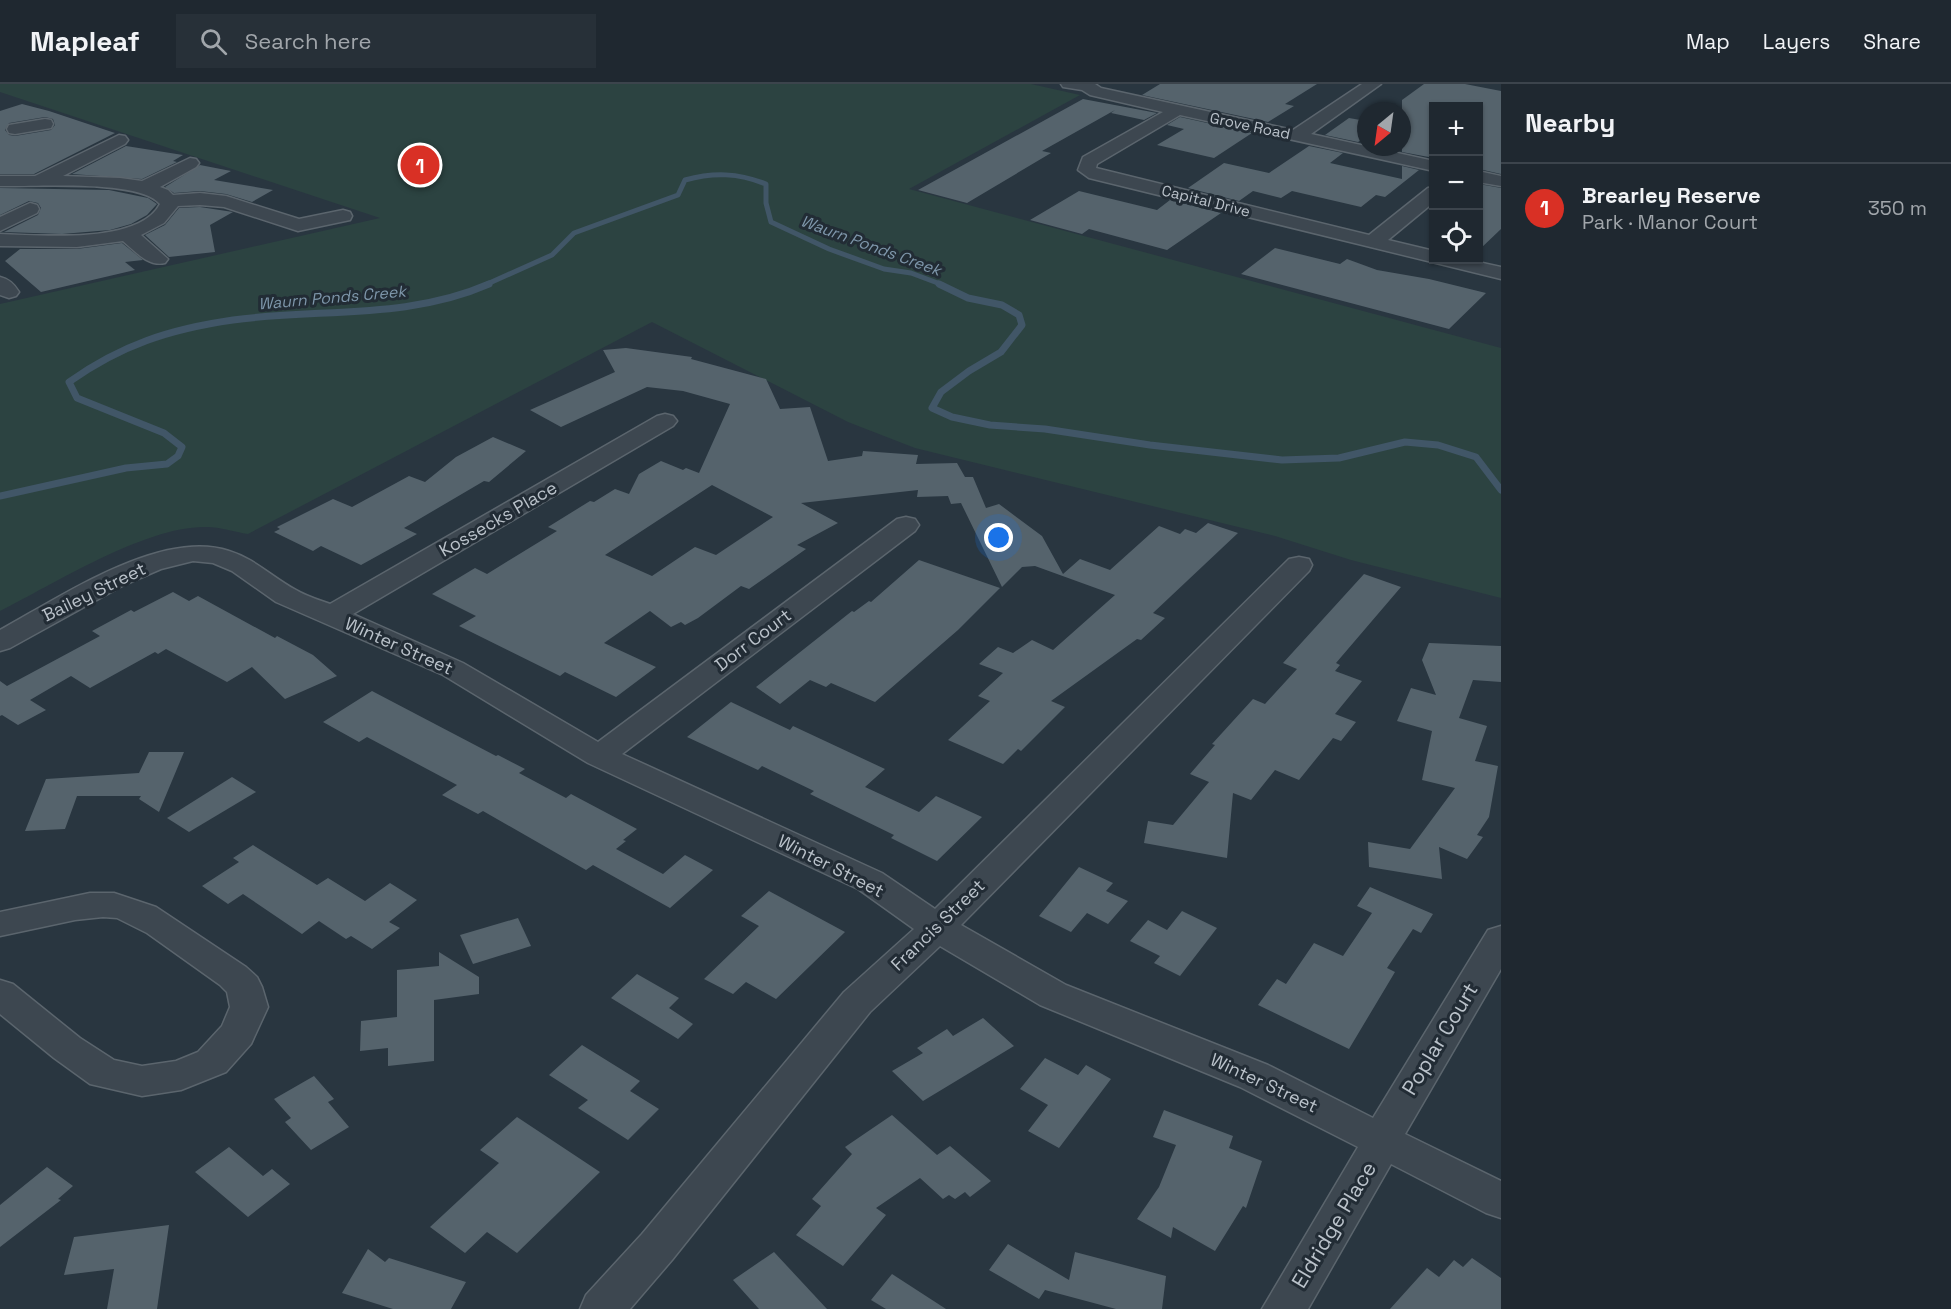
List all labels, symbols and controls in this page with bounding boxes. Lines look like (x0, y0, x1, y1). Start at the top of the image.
search box (176, 14, 596, 68)
text: Mapleaf (30, 23, 140, 59)
icon: search (197, 25, 230, 58)
text: Search here (245, 27, 372, 55)
text: Map (1686, 28, 1730, 55)
text: Layers (1763, 28, 1830, 55)
text: Share (1863, 28, 1921, 55)
north arrow (1357, 102, 1411, 156)
map controls (1429, 102, 1483, 264)
button: + (1429, 102, 1483, 156)
text: Nearby (1525, 106, 1615, 140)
street label: Grove Road (1208, 108, 1292, 143)
pin: 1 (400, 142, 440, 188)
button: − (1429, 156, 1483, 210)
street label: Capital Drive (1160, 180, 1252, 221)
text: Brearley Reserve (1582, 181, 1761, 209)
text: 1 (1540, 195, 1549, 221)
text: 350 m (1868, 195, 1927, 221)
text: Park · Manor Court (1582, 209, 1758, 235)
water label: Waurn Ponds Creek (798, 210, 946, 281)
button: locate (1429, 210, 1483, 264)
water label: Waurn Ponds Creek (257, 280, 409, 314)
street label: Kossecks Place (435, 475, 561, 562)
your location (984, 523, 1013, 552)
street label: Bailey Street (38, 557, 149, 627)
street label: Dorr Court (710, 603, 796, 676)
street label: Winter Street (342, 611, 457, 680)
street label: Winter Street (774, 829, 888, 902)
street label: Francis Street (886, 874, 989, 975)
street label: Poplar Court (1395, 978, 1484, 1100)
street label: Winter Street (1207, 1048, 1322, 1117)
street label: Eldridge Place (1285, 1157, 1382, 1293)

